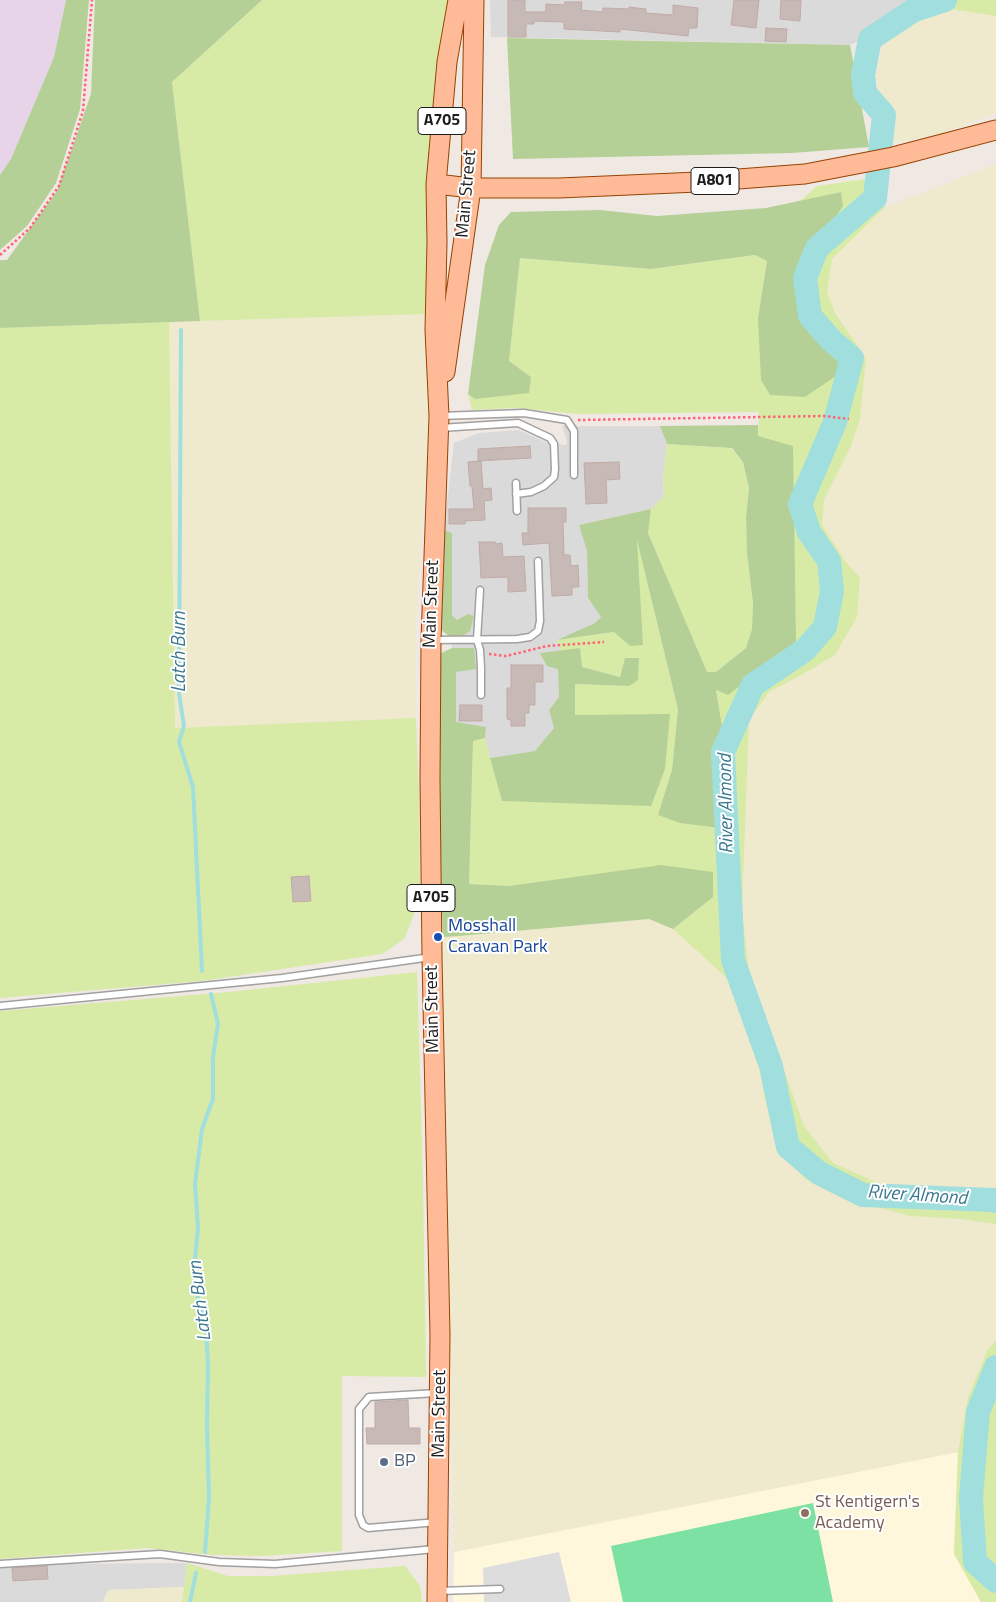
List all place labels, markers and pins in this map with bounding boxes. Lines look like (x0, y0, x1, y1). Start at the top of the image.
place label: Mosshall Caravan Park (448, 916, 548, 959)
marker: Mosshall Caravan Park (432, 931, 444, 943)
place label: BP (394, 1451, 416, 1473)
marker: BP (378, 1456, 390, 1468)
place label: St Kentigern's Academy (815, 1492, 920, 1535)
marker: St Kentigern's Academy (799, 1507, 811, 1519)

